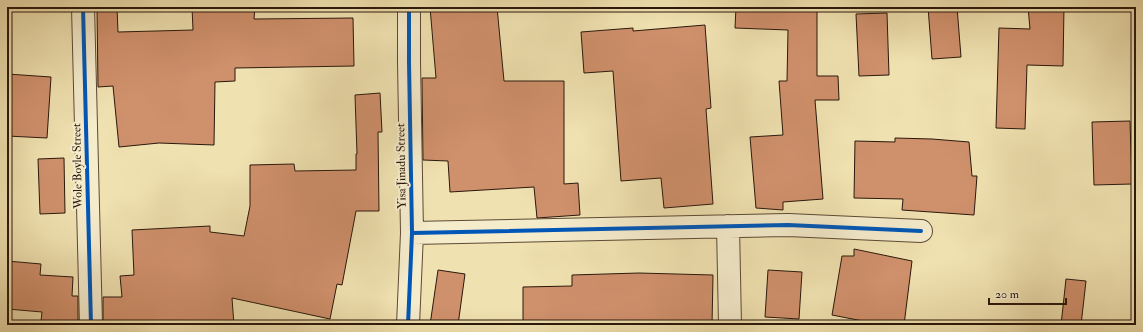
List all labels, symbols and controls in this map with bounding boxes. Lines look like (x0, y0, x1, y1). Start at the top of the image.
street label: Wole Boyle Street (69, 123, 86, 210)
street label: Yisa Jinadu Street (393, 123, 410, 209)
scale bar (989, 280, 1066, 306)
text: 20 m (995, 287, 1020, 302)

